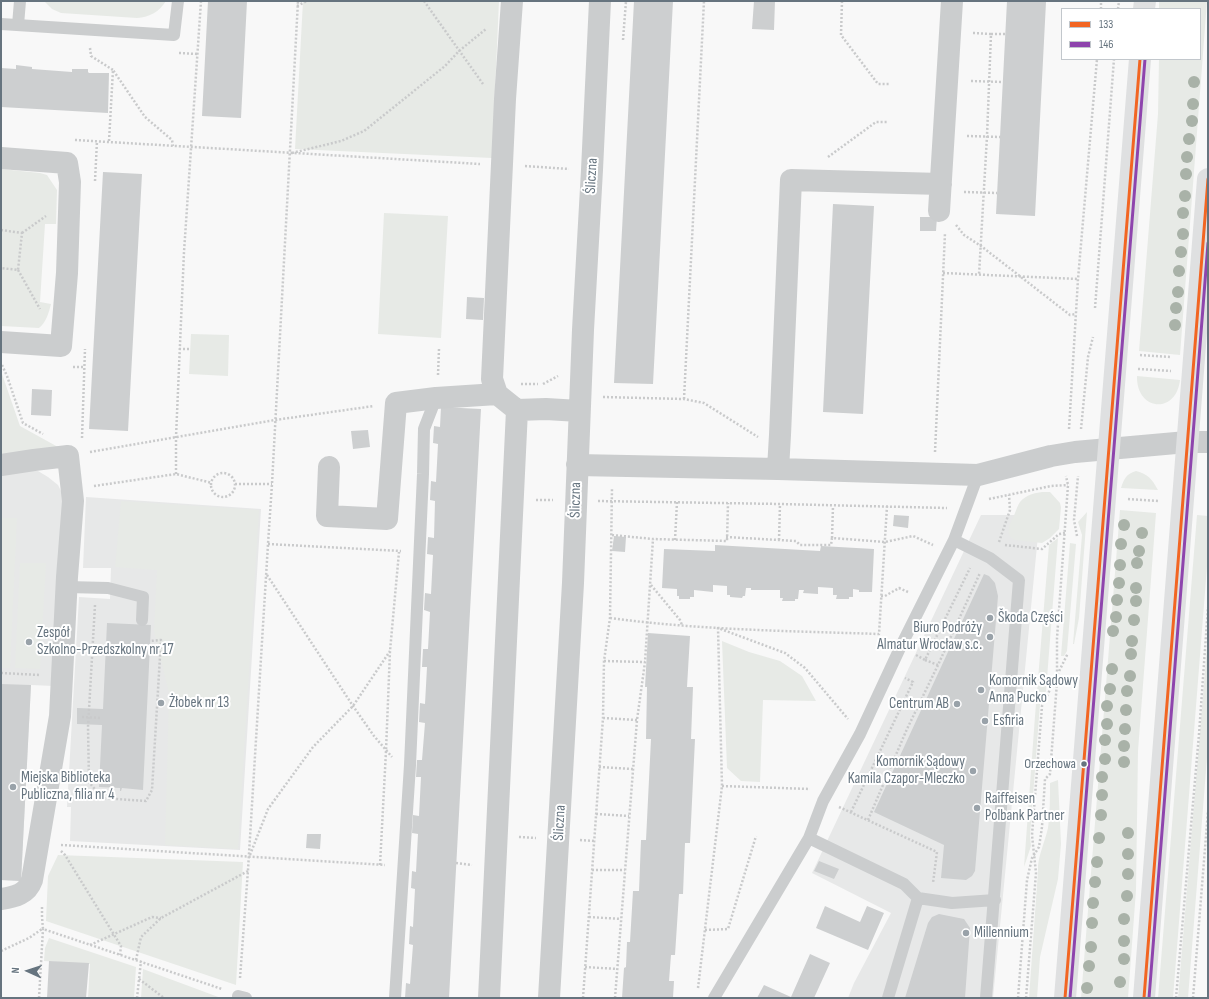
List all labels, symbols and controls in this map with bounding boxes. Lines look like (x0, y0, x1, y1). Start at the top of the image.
legend (1061, 8, 1201, 60)
text: 133 (1099, 17, 1113, 32)
text: 146 (1099, 37, 1113, 52)
street label: Śliczna (582, 158, 602, 194)
street label: Śliczna (567, 482, 585, 518)
place label: Škoda Części (998, 609, 1063, 627)
marker: Škoda Części (985, 613, 995, 623)
place label: Biuro Podróży Almatur Wrocław s.c. (877, 619, 982, 654)
place label: Zespół Szkolno-Przedszkolny nr 17 (37, 624, 174, 659)
marker: Biuro Podróży Almatur Wrocław s.c. (985, 632, 995, 642)
marker: Zespół Szkolno-Przedszkolny nr 17 (24, 637, 34, 647)
place label: Komornik Sądowy Anna Pucko (989, 672, 1078, 707)
marker: Komornik Sądowy Anna Pucko (976, 685, 986, 695)
place label: Żłobek nr 13 (169, 694, 229, 712)
place label: Centrum AB (889, 695, 949, 713)
marker: Żłobek nr 13 (156, 698, 166, 708)
marker: Centrum AB (952, 699, 962, 709)
place label: Esfiria (993, 712, 1024, 730)
marker: Esfiria (980, 716, 990, 726)
place label: Komornik Sądowy Kamila Czapor-Mleczko (848, 753, 965, 788)
place label: Orzechowa (1024, 756, 1076, 772)
marker: Orzechowa (1079, 759, 1089, 769)
marker: Komornik Sądowy Kamila Czapor-Mleczko (968, 766, 978, 776)
place label: Miejska Biblioteka Publiczna, filia nr 4 (21, 769, 114, 804)
marker: Miejska Biblioteka Publiczna, filia nr 4 (8, 782, 18, 792)
place label: Raiffeisen Polbank Partner (985, 790, 1065, 825)
marker: Raiffeisen Polbank Partner (972, 803, 982, 813)
street label: Śliczna (550, 805, 570, 841)
place label: Millennium (974, 924, 1029, 942)
marker: Millennium (961, 928, 971, 938)
north arrow (8, 951, 48, 991)
text: N (9, 967, 22, 974)

